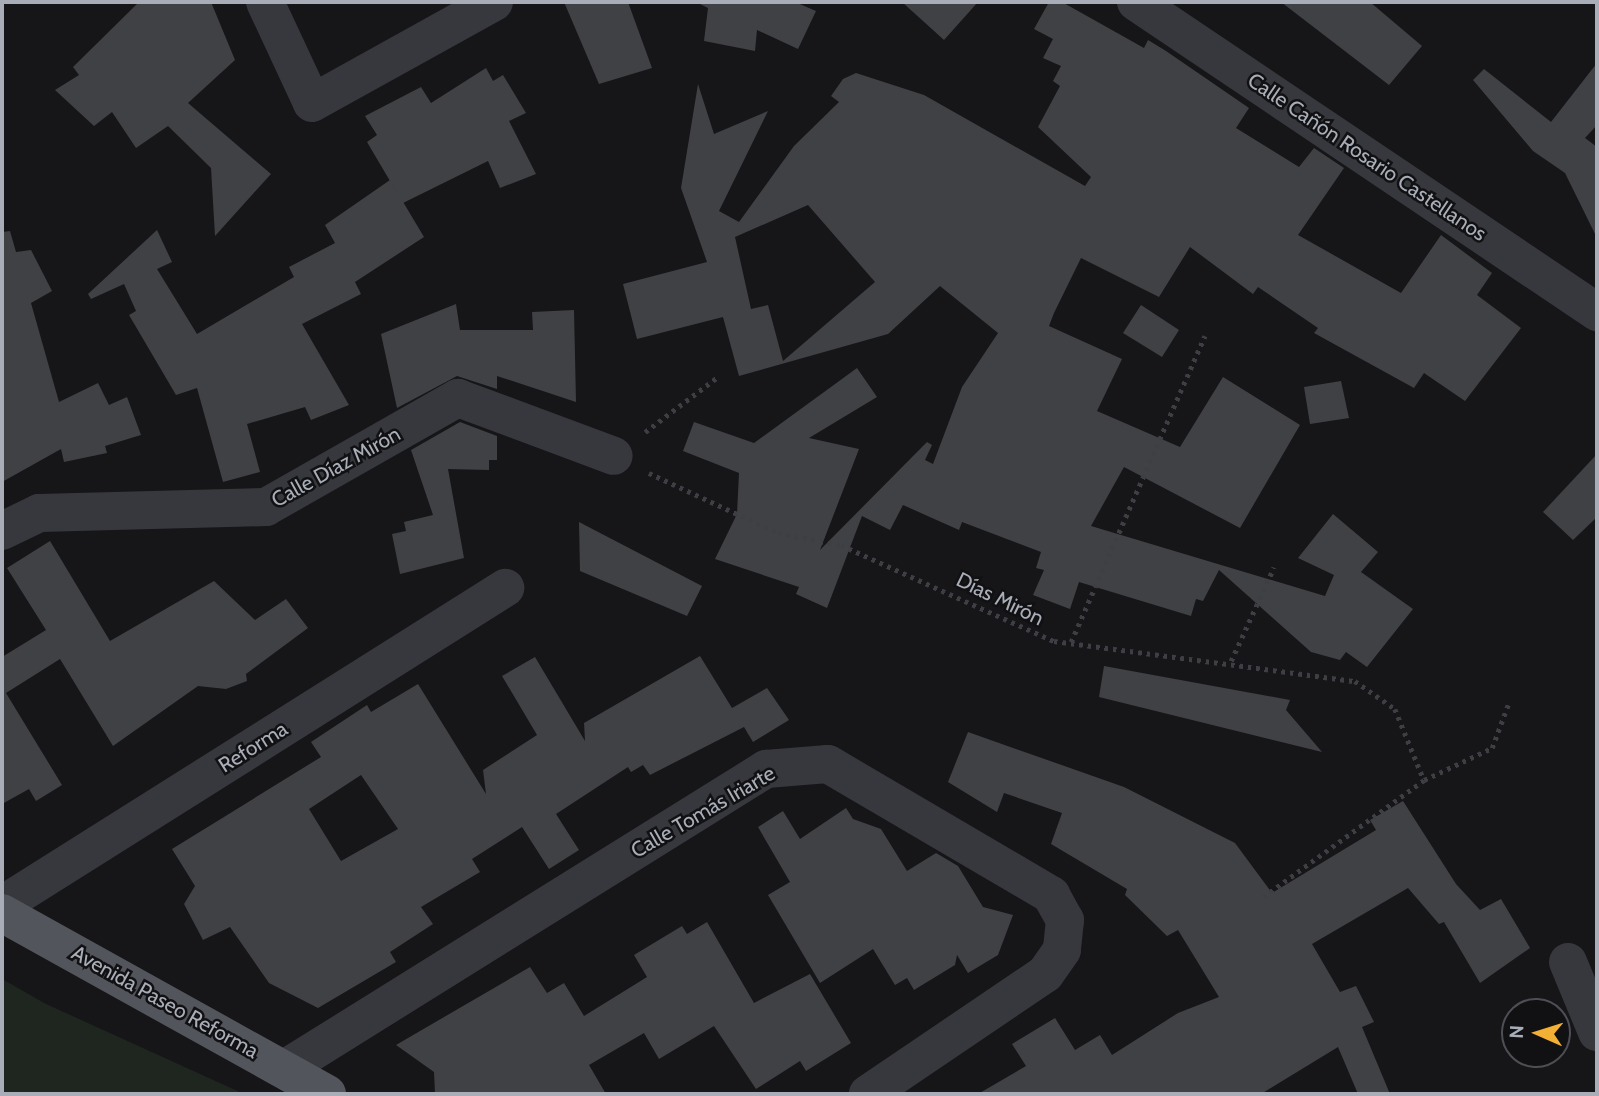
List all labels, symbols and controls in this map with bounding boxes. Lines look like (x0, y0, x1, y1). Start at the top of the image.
street label: Calle Cañón Rosario Castellanos (1243, 68, 1491, 246)
street label: Calle Díaz Mirón (267, 421, 405, 513)
street label: Días Mirón (952, 567, 1048, 631)
street label: Reforma (214, 716, 292, 778)
street label: Calle Tomás Iriarte (627, 761, 779, 863)
street label: Avenida Paseo Reforma (67, 940, 263, 1064)
north arrow (1501, 998, 1571, 1068)
text: N (1505, 1025, 1528, 1039)

